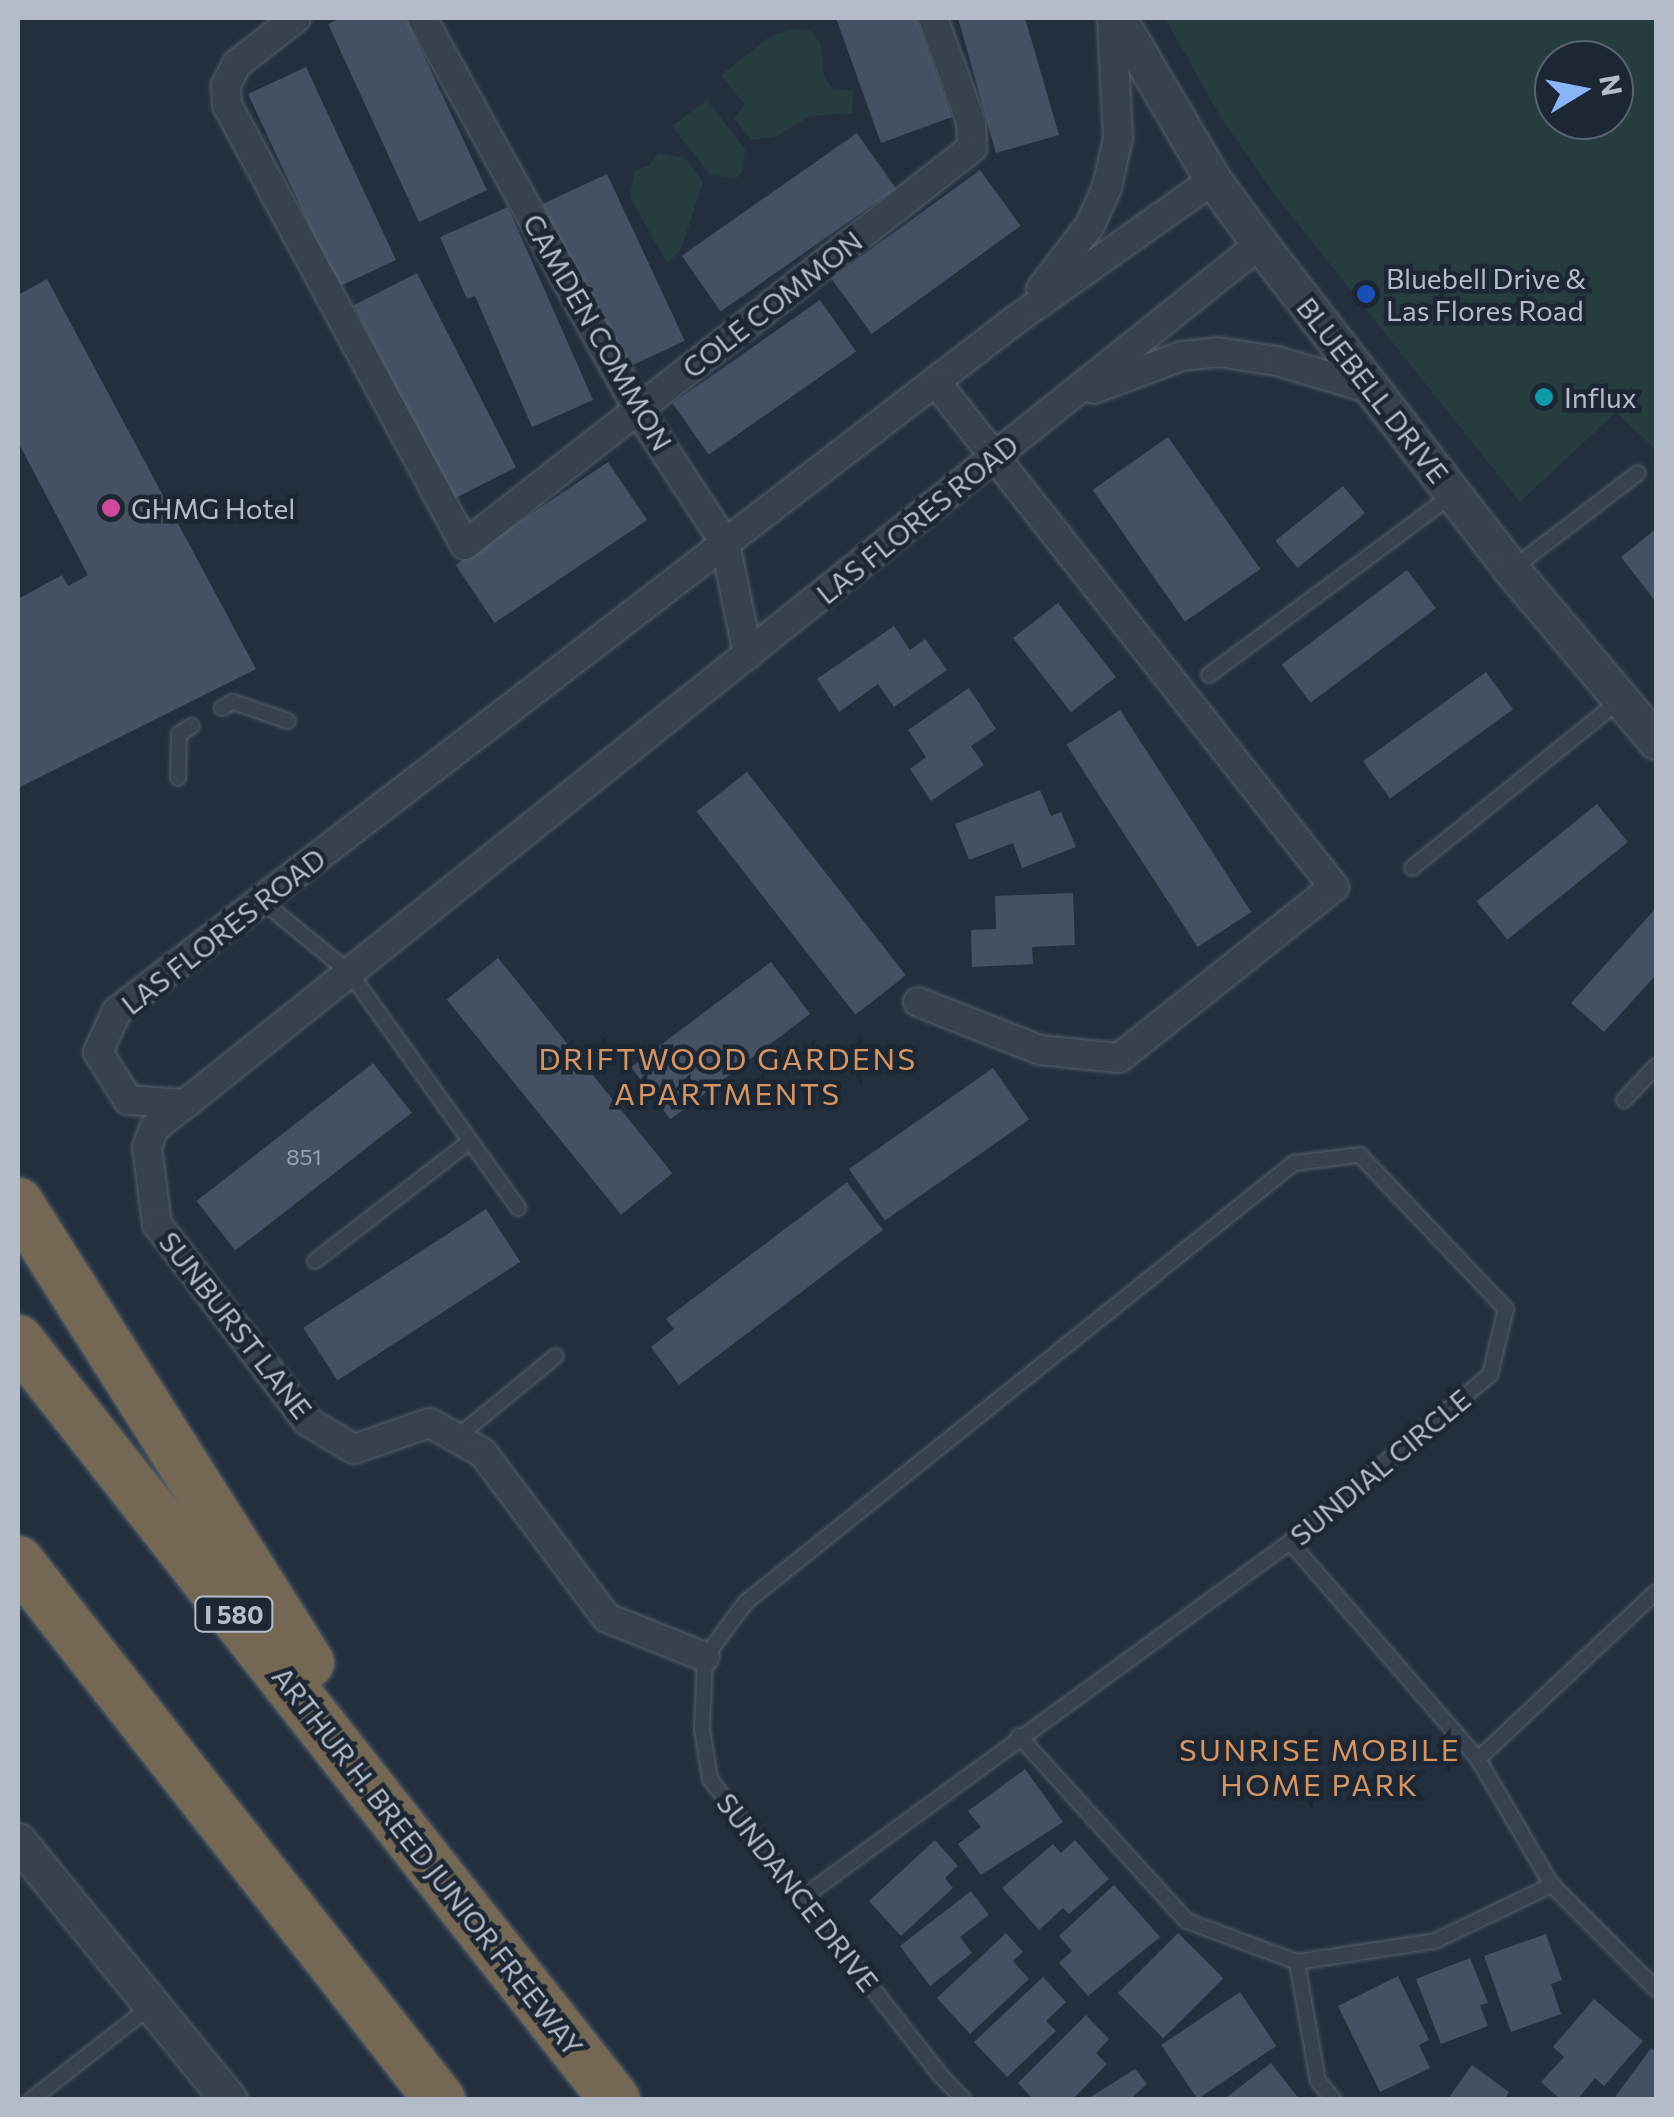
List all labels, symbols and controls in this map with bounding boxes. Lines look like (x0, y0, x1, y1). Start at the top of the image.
north arrow (1534, 40, 1634, 140)
text: N (1593, 72, 1630, 98)
street label: CAMDEN COMMON (517, 208, 679, 456)
street label: COLE COMMON (675, 223, 869, 385)
place label: Bluebell Drive & Las Flores Road (1386, 261, 1586, 327)
marker: Bluebell Drive & Las Flores Road (1355, 283, 1377, 305)
street label: BLUEBELL DRIVE (1290, 291, 1456, 489)
place label: Influx (1564, 380, 1637, 414)
marker: Influx (1533, 386, 1555, 408)
street label: LAS FLORES ROAD (810, 428, 1024, 610)
place label: GHMG Hotel (131, 491, 295, 525)
marker: GHMG Hotel (100, 497, 122, 519)
street label: LAS FLORES ROAD (115, 841, 331, 1021)
district label: DRIFTWOOD GARDENS APARTMENTS (538, 1040, 918, 1110)
house number: 851 (286, 1144, 322, 1170)
street label: SUNBURST LANE (153, 1225, 319, 1425)
street label: SUNDIAL CIRCLE (1283, 1382, 1477, 1552)
road number: I 580 (194, 1594, 274, 1634)
street label: ARTHUR H. BREED JUNIOR FREEWAY (266, 1660, 590, 2062)
district label: SUNRISE MOBILE HOME PARK (1179, 1731, 1461, 1802)
street label: SUNDANCE DRIVE (710, 1786, 886, 1998)

